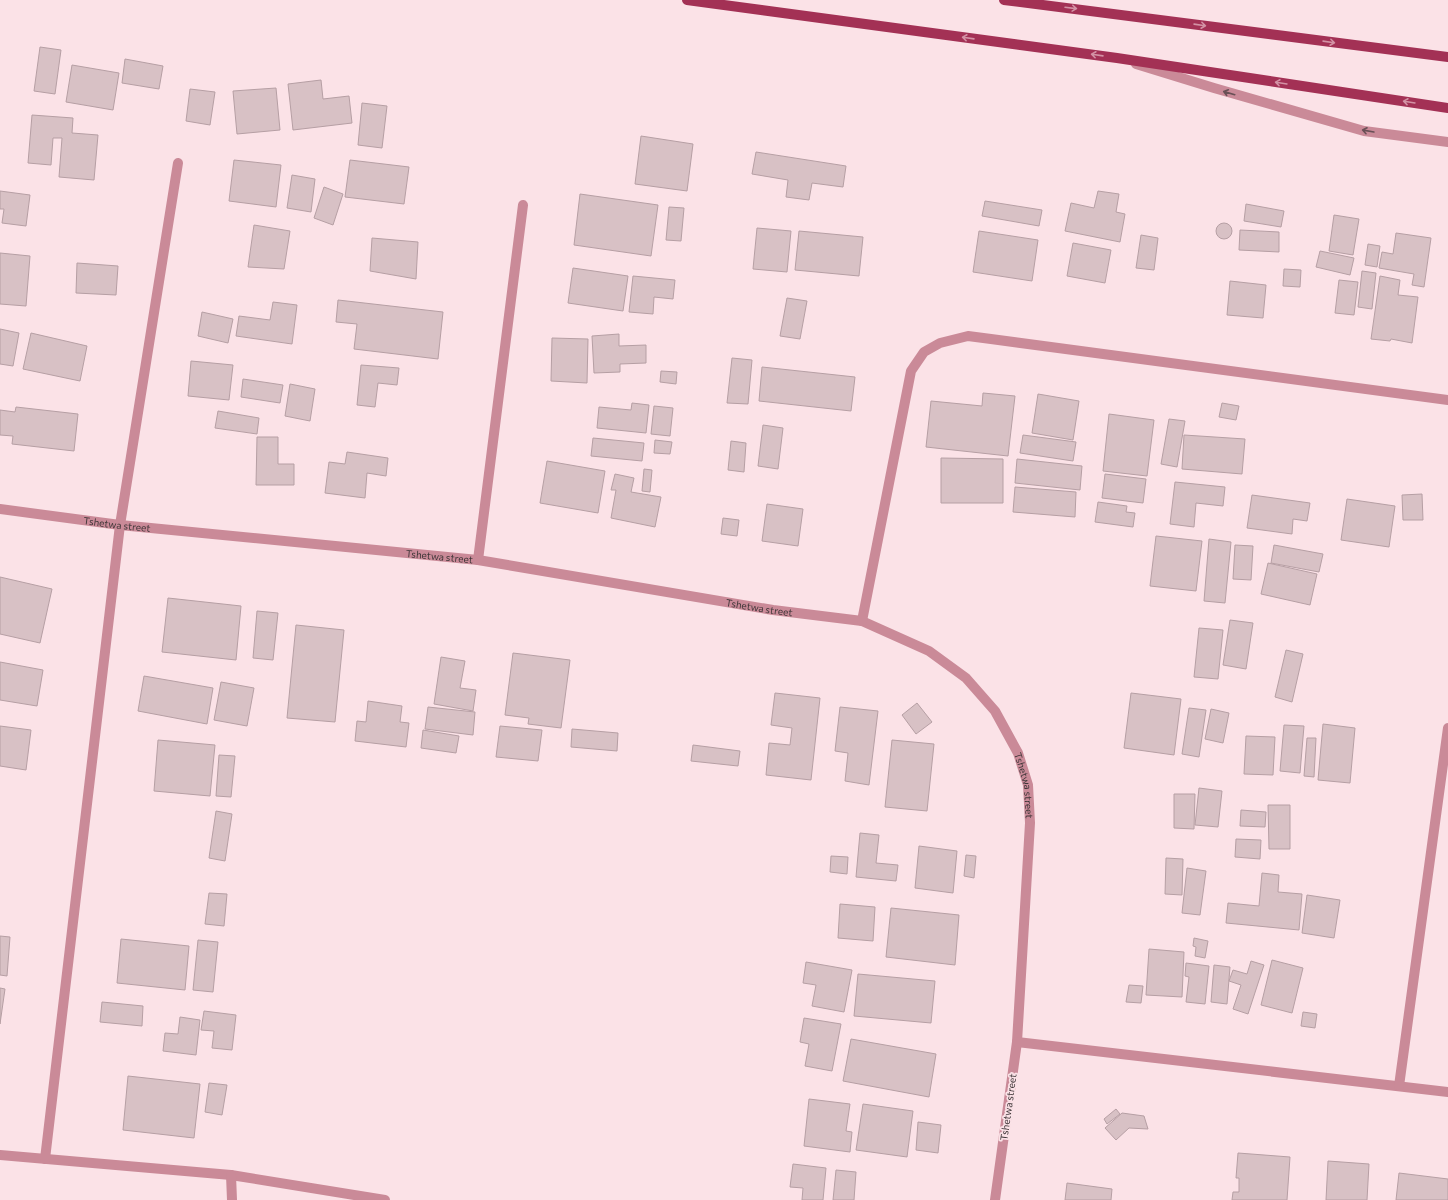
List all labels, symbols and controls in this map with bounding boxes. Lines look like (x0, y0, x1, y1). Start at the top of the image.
one-way arrow (1064, 4, 1077, 12)
one-way arrow (1193, 21, 1206, 28)
one-way arrow (962, 34, 975, 42)
one-way arrow (1322, 38, 1335, 46)
one-way arrow (1091, 51, 1104, 59)
one-way arrow (1275, 79, 1288, 87)
one-way arrow (1223, 89, 1236, 96)
one-way arrow (1403, 98, 1416, 106)
one-way arrow (1362, 127, 1375, 135)
street label: Tshetwa street (83, 514, 151, 534)
street label: Tshetwa street (405, 547, 474, 565)
street label: Tshetwa street (725, 596, 793, 618)
street label: Tshetwa street (1012, 751, 1036, 819)
street label: Tshetwa street (997, 1073, 1019, 1141)

